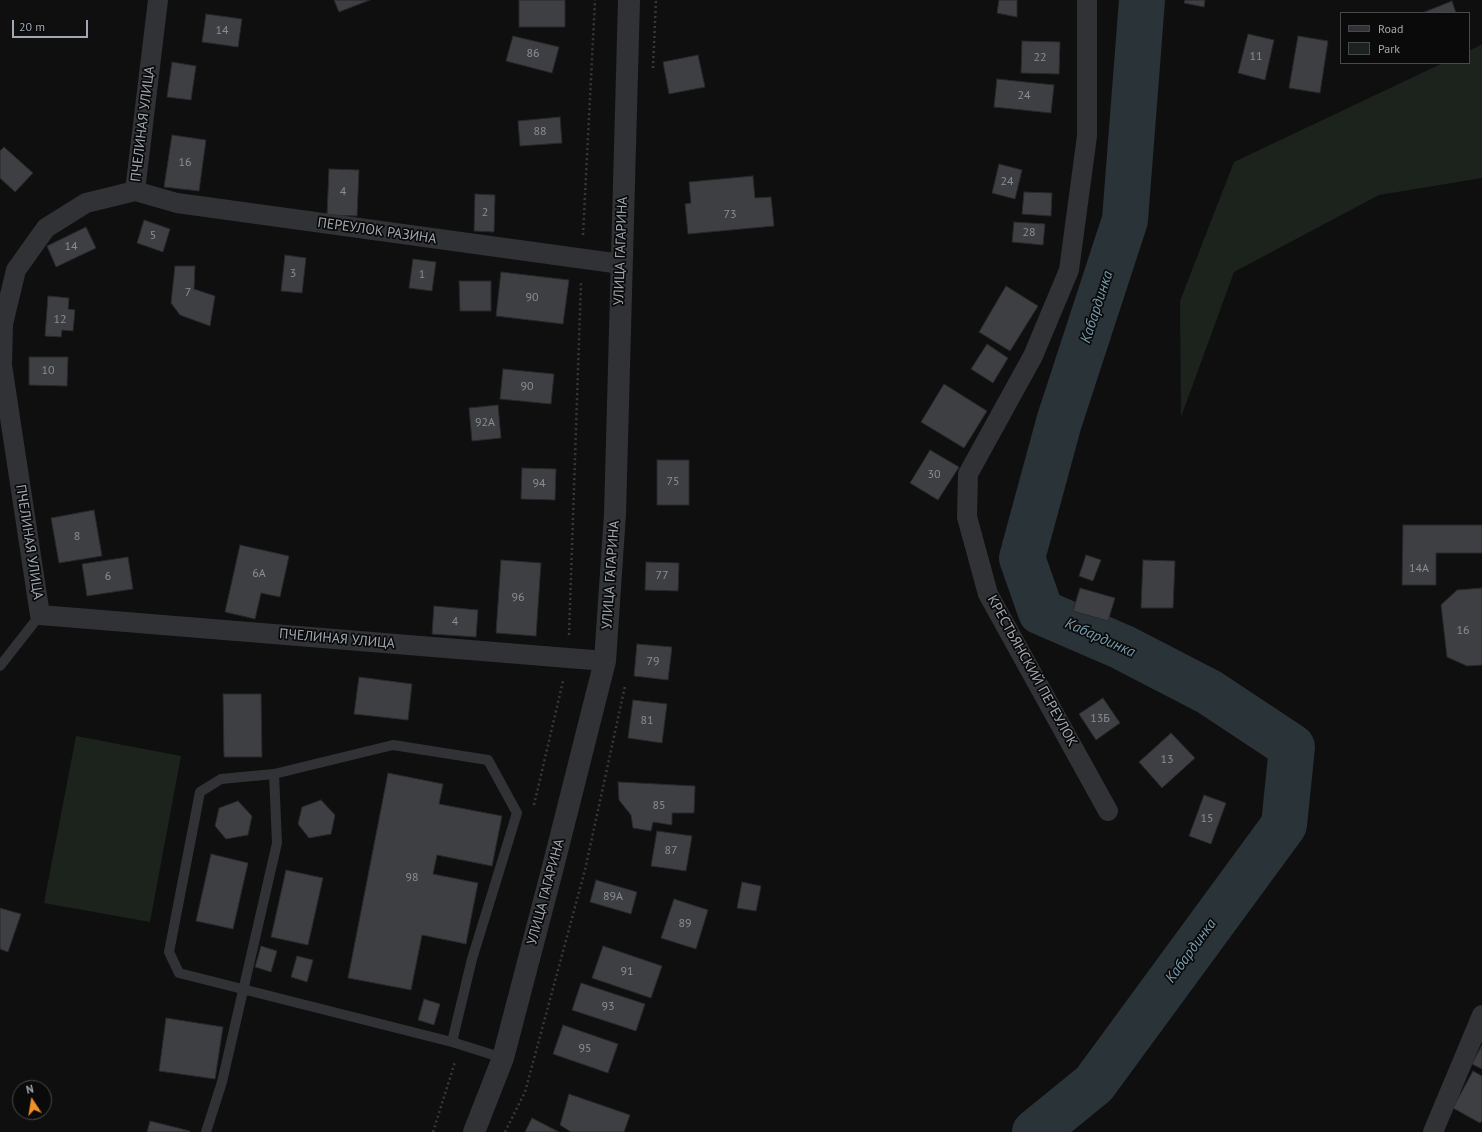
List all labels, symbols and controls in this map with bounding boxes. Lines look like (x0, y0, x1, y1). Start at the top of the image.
scale bar (14, 12, 90, 38)
legend (1340, 12, 1470, 64)
text: 20 m (19, 19, 45, 34)
text: Road (1378, 21, 1403, 36)
house number: 14 (215, 24, 229, 38)
text: Park (1378, 41, 1400, 56)
house number: 86 (526, 47, 540, 61)
house number: 11 (1249, 50, 1263, 64)
house number: 22 (1033, 51, 1047, 65)
street label: ПЧЕЛИНАЯ УЛИЦА (128, 65, 158, 183)
house number: 24 (1017, 89, 1031, 103)
house number: 88 (533, 125, 547, 139)
house number: 16 (178, 156, 192, 170)
house number: 24 (1000, 175, 1014, 189)
house number: 4 (340, 185, 346, 199)
street label: УЛИЦА ГАГАРИНА (611, 196, 631, 306)
house number: 2 (482, 206, 488, 220)
house number: 73 (723, 208, 737, 222)
street label: ПЕРЕУЛОК РАЗИНА (317, 214, 437, 248)
house number: 28 (1022, 226, 1036, 240)
house number: 5 (150, 229, 156, 243)
house number: 14 (64, 240, 78, 254)
house number: 3 (290, 267, 296, 281)
house number: 1 (419, 268, 425, 282)
water label: Кабардинка (1077, 269, 1117, 345)
house number: 7 (185, 286, 191, 300)
house number: 90 (525, 291, 539, 305)
house number: 12 (53, 313, 67, 327)
house number: 10 (41, 364, 55, 378)
house number: 90 (520, 380, 534, 394)
house number: 92А (475, 416, 495, 430)
house number: 30 (927, 468, 941, 482)
house number: 75 (666, 475, 680, 489)
house number: 94 (532, 477, 546, 491)
street label: ПЧЕЛИНАЯ УЛИЦА (12, 483, 46, 601)
street label: УЛИЦА ГАГАРИНА (599, 520, 623, 630)
house number: 8 (74, 530, 80, 544)
house number: 14А (1409, 562, 1429, 576)
house number: 6А (252, 567, 266, 581)
house number: 77 (655, 569, 669, 583)
house number: 6 (105, 570, 111, 584)
house number: 96 (511, 591, 525, 605)
street label: КРЕСТЬЯНСКИЙ ПЕРЕУЛОК (983, 593, 1081, 749)
house number: 4 (452, 615, 458, 629)
water label: Кабардинка (1062, 615, 1138, 661)
house number: 16 (1456, 624, 1470, 638)
street label: ПЧЕЛИНАЯ УЛИЦА (278, 626, 396, 652)
house number: 79 (646, 655, 660, 669)
house number: 13Б (1090, 712, 1110, 726)
house number: 81 (640, 714, 654, 728)
house number: 13 (1160, 753, 1174, 767)
house number: 85 (652, 799, 666, 813)
house number: 15 (1200, 812, 1214, 826)
street label: УЛИЦА ГАГАРИНА (524, 837, 568, 947)
house number: 87 (664, 844, 678, 858)
house number: 98 (405, 871, 419, 885)
house number: 89А (603, 890, 623, 904)
water label: Кабардинка (1162, 915, 1220, 987)
house number: 89 (678, 917, 692, 931)
house number: 91 (620, 965, 634, 979)
house number: 93 (601, 1000, 615, 1014)
house number: 95 (578, 1042, 592, 1056)
north arrow (12, 1080, 52, 1120)
text: N (25, 1082, 35, 1097)

